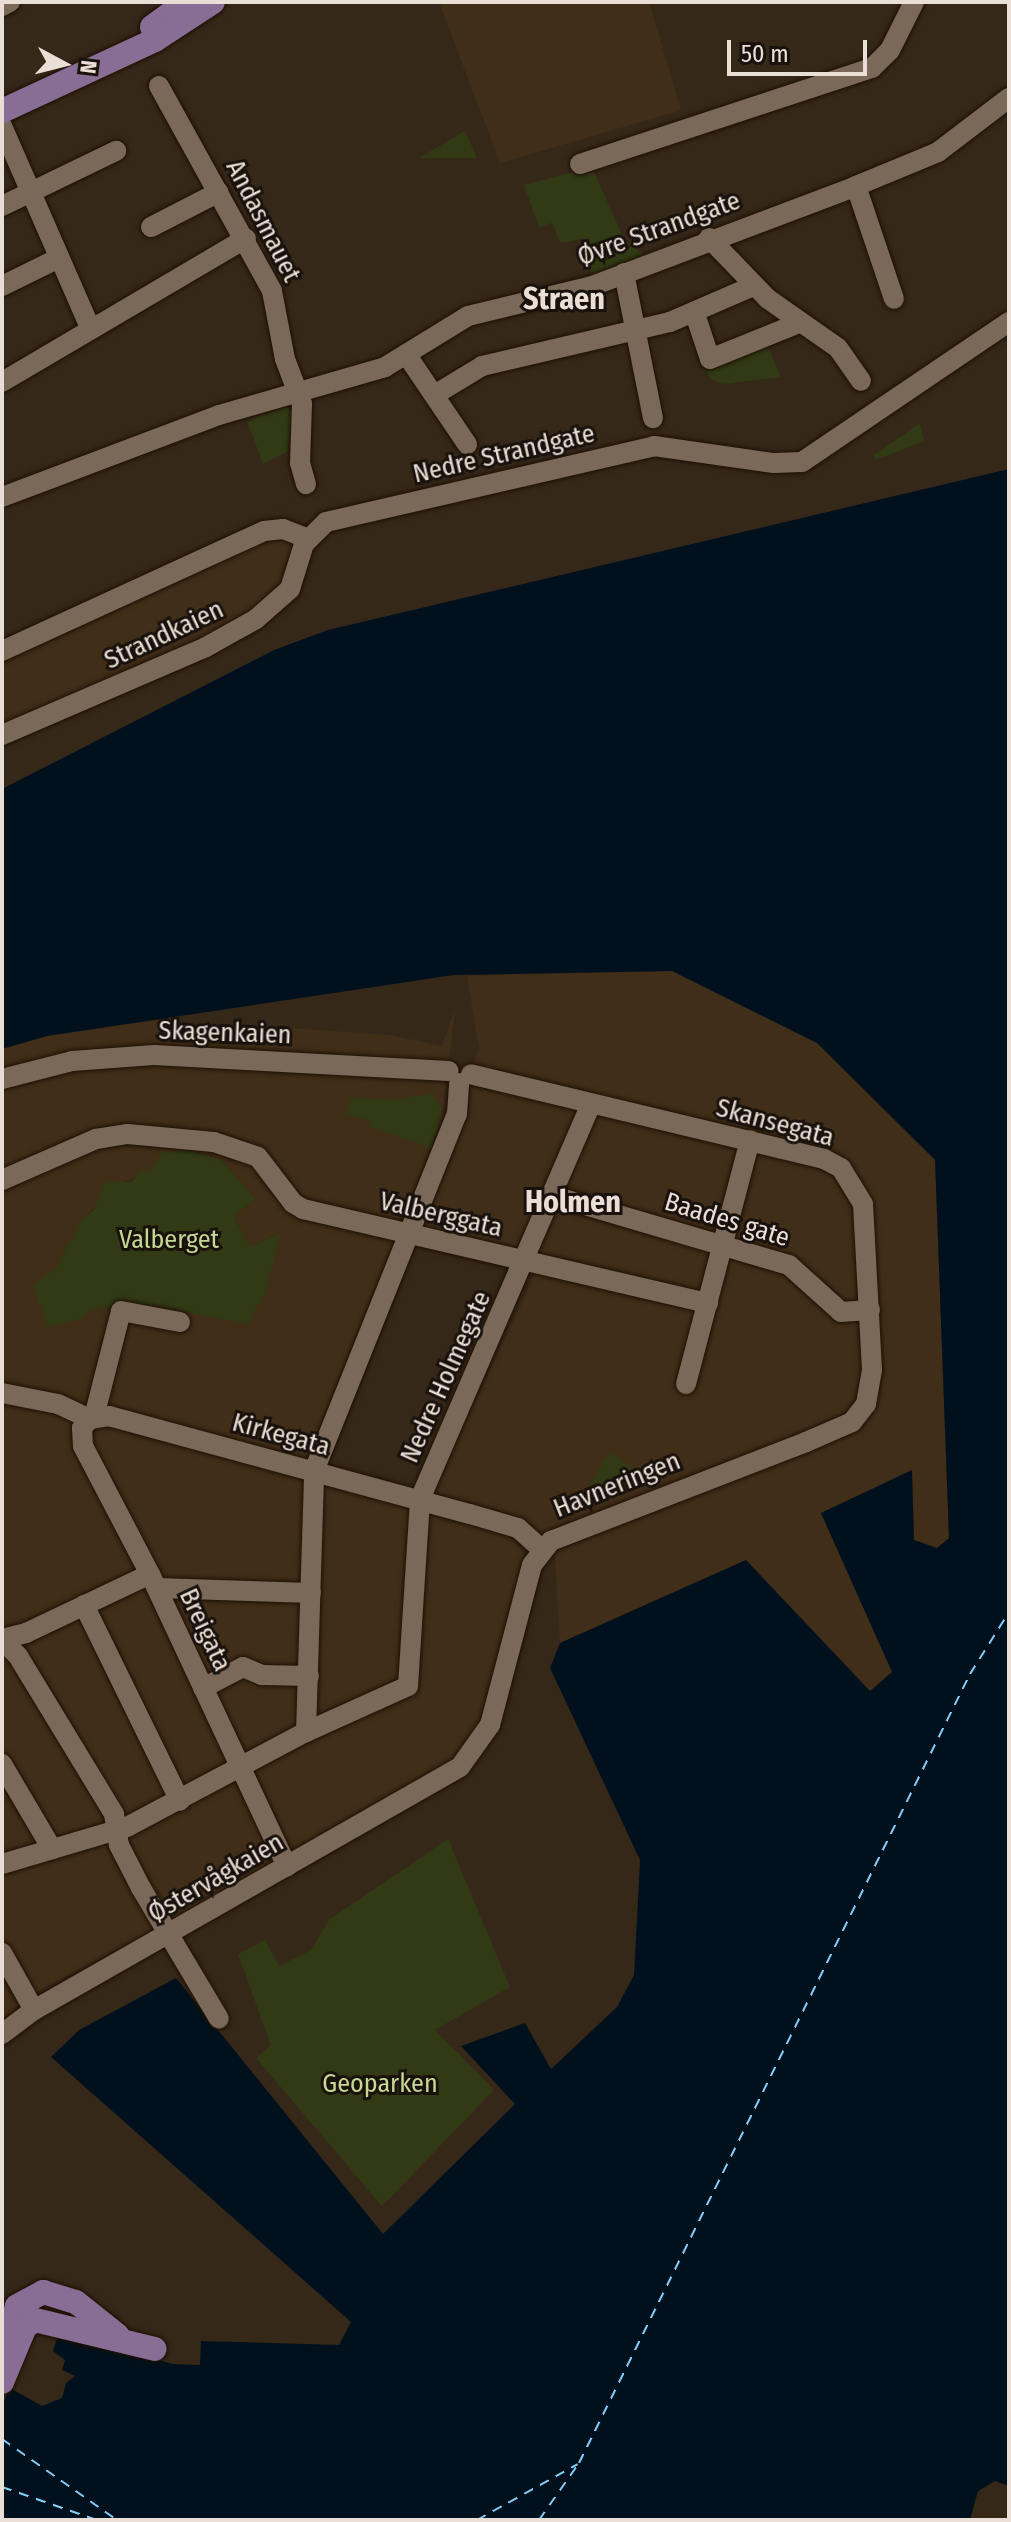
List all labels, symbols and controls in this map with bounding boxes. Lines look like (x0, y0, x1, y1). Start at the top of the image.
north arrow (24, 24, 104, 104)
scale bar (731, 24, 871, 74)
text: 50 m (741, 40, 789, 68)
text: N (74, 59, 103, 75)
street label: Andasmauet (219, 155, 307, 287)
street label: Øvre Strandgate (573, 185, 745, 273)
district label: Straen (523, 281, 605, 317)
street label: Nedre Strandgate (410, 418, 598, 490)
street label: Strandkaien (100, 594, 228, 676)
street label: Skagenkaien (158, 1015, 292, 1051)
street label: Skansegata (713, 1092, 837, 1154)
district label: Holmen (525, 1184, 621, 1220)
street label: Valberggata (377, 1186, 505, 1244)
street label: Baades gate (661, 1186, 793, 1254)
park label: Valberget (119, 1224, 219, 1256)
street label: Nedre Holmegate (394, 1286, 498, 1468)
street label: Kirkegata (229, 1407, 333, 1463)
street label: Havneringen (549, 1445, 685, 1525)
street label: Breigata (172, 1584, 238, 1676)
street label: Østervågkaien (143, 1827, 289, 1929)
park label: Geoparken (322, 2068, 438, 2100)

